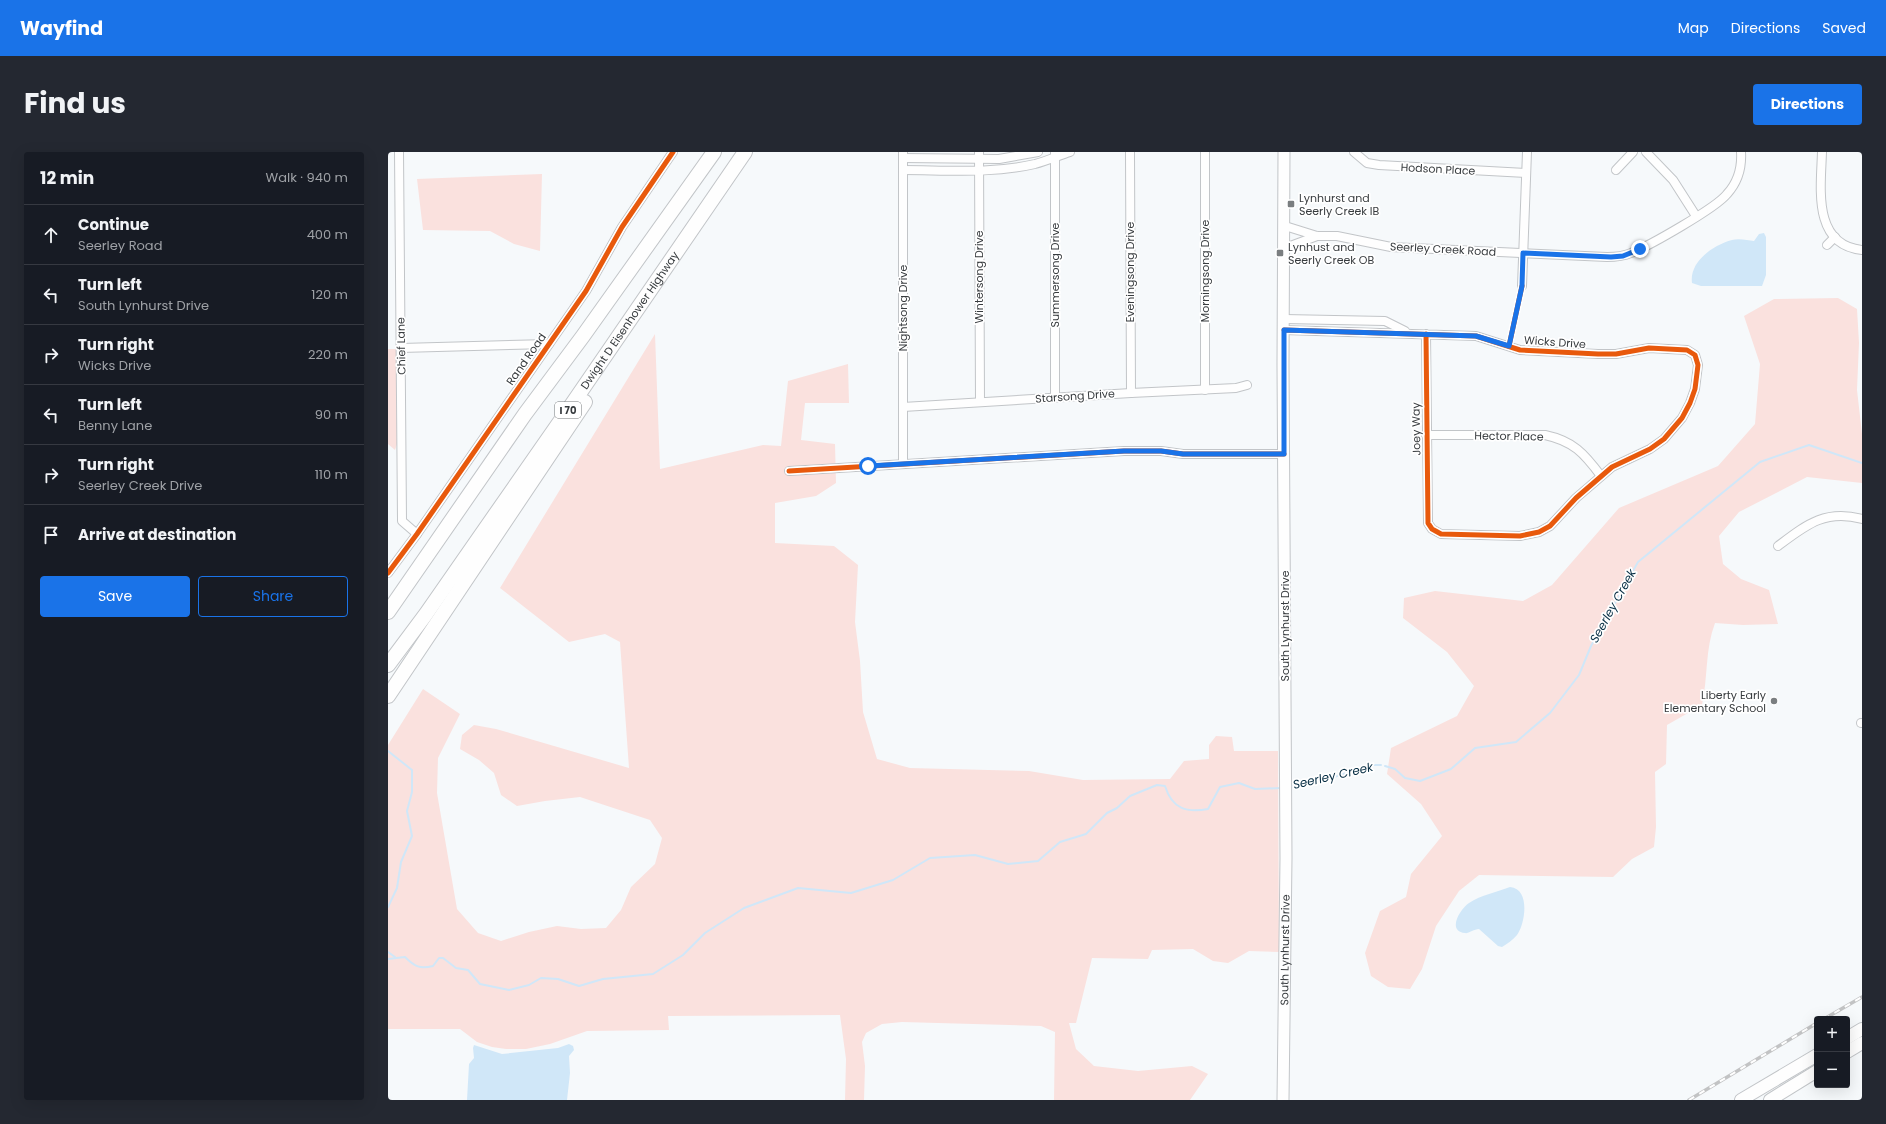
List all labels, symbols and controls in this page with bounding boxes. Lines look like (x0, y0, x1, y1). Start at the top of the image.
text: Wayfind (20, 15, 103, 42)
text: Map (1678, 18, 1709, 38)
text: Directions (1731, 18, 1800, 38)
text: Saved (1822, 18, 1866, 38)
text: Find us (24, 84, 126, 123)
button: Directions (1753, 84, 1862, 125)
street label: Hodson Place (1400, 159, 1476, 179)
text: 12 min (40, 166, 94, 190)
text: Walk · 940 m (266, 168, 348, 187)
place label: Lynhurst and Seerly Creek IB (1299, 190, 1380, 219)
marker: Lynhurst and Seerly Creek IB (1286, 199, 1296, 209)
text: Continue (78, 214, 149, 235)
street label: Morningsong Drive (1197, 220, 1213, 322)
street label: Summersong Drive (1047, 222, 1063, 327)
street label: Eveningsong Drive (1122, 222, 1138, 322)
icon: ahead (40, 224, 62, 246)
text: 400 m (307, 225, 348, 244)
street label: Wintersong Drive (971, 230, 987, 324)
text: Seerley Road (78, 236, 162, 255)
street label: Seerley Creek Road (1390, 238, 1496, 260)
place label: Lynhust and Seerly Creek OB (1288, 239, 1375, 268)
route end (1631, 240, 1649, 258)
street label: Dwight D Eisenhower Highway (577, 247, 683, 392)
marker: Lynhust and Seerly Creek OB (1275, 248, 1285, 258)
street label: Nightsong Drive (895, 264, 911, 351)
text: Turn left (78, 274, 142, 295)
icon: left (40, 284, 62, 306)
text: 120 m (311, 285, 348, 304)
text: South Lynhurst Drive (78, 296, 209, 315)
street label: Chief Lane (392, 317, 410, 375)
street label: Rand Road (502, 330, 550, 388)
street label: Wicks Drive (1523, 332, 1587, 352)
text: Turn right (78, 334, 154, 355)
icon: right (40, 344, 62, 366)
text: 220 m (308, 345, 348, 364)
text: Wicks Drive (78, 356, 151, 375)
street label: Starsong Drive (1035, 385, 1116, 407)
text: Turn left (78, 394, 142, 415)
street label: Joey Way (1408, 401, 1424, 456)
road number: I 70 (555, 402, 581, 418)
icon: left (40, 404, 62, 426)
text: 90 m (315, 405, 348, 424)
text: Benny Lane (78, 416, 152, 435)
street label: Hector Place (1474, 427, 1544, 445)
text: Turn right (78, 454, 154, 475)
route start (859, 457, 877, 475)
icon: right (40, 464, 62, 486)
text: 110 m (315, 465, 348, 484)
text: Seerley Creek Drive (78, 476, 202, 495)
icon: arrive (40, 524, 62, 546)
text: Arrive at destination (78, 524, 236, 545)
water label: Seerley Creek (1585, 565, 1640, 646)
street label: South Lynhurst Drive (1277, 570, 1293, 681)
button: Save (40, 576, 190, 617)
button: Share (198, 576, 348, 617)
place label: Liberty Early Elementary School (1664, 687, 1767, 716)
marker: Liberty Early Elementary School (1769, 696, 1779, 706)
water label: Seerley Creek (1291, 758, 1375, 793)
street label: South Lynhurst Drive (1276, 894, 1294, 1006)
map controls (1814, 1016, 1850, 1088)
button: + (1814, 1016, 1850, 1052)
button: − (1814, 1052, 1850, 1088)

